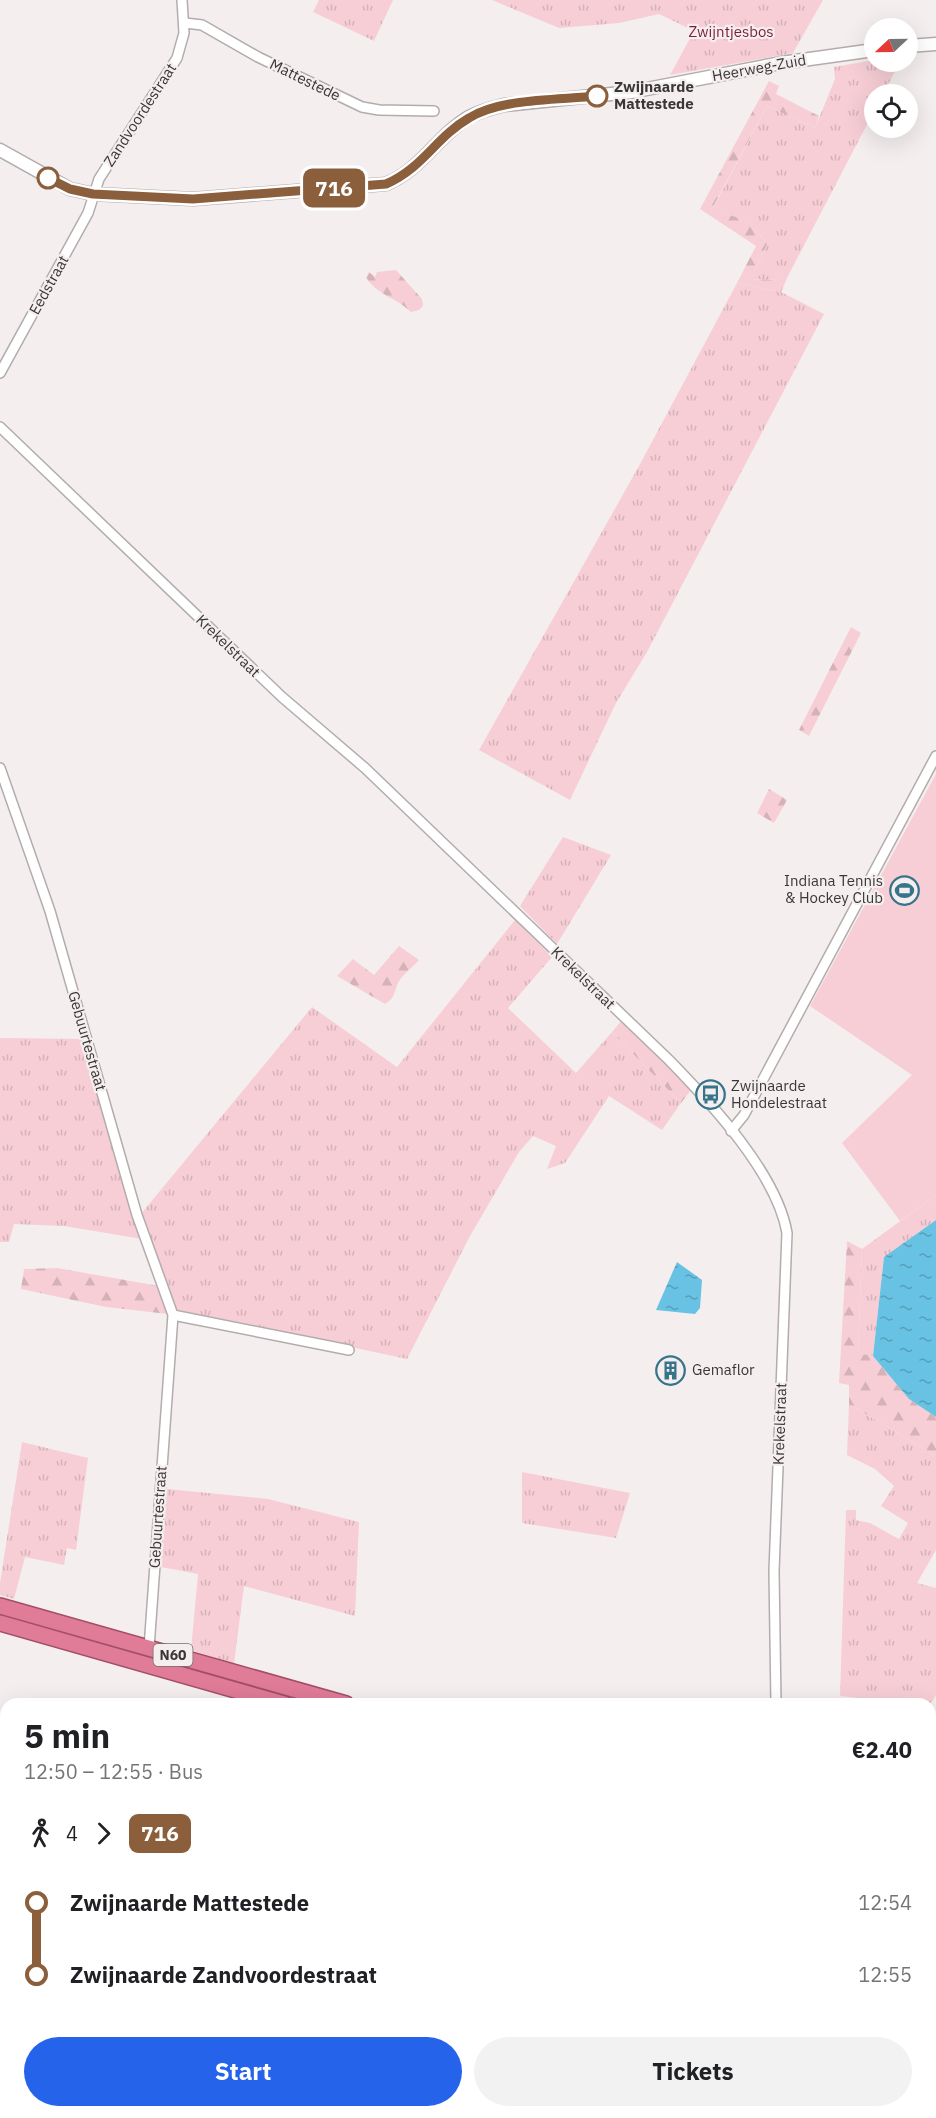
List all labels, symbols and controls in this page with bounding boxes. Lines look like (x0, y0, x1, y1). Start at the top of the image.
north arrow (864, 18, 918, 72)
map controls (864, 18, 918, 138)
park label: Zwijntjesbos (688, 22, 774, 41)
street label: Heerweg-Zuid (710, 50, 807, 85)
street label: Mattestede (267, 54, 344, 105)
street label: Zandvoordestraat (99, 59, 180, 170)
place label: Zwijnaarde Mattestede (614, 77, 694, 113)
button: locate (864, 84, 918, 138)
marker: Zwijnaarde Mattestede (586, 85, 608, 107)
unlabelled marker (37, 167, 59, 189)
line badge: 716 (300, 168, 368, 207)
text: 716 (315, 174, 353, 202)
street label: Eedstraat (25, 252, 73, 318)
street label: Krekelstraat (192, 610, 265, 681)
place label: Indiana Tennis & Hockey Club (784, 871, 883, 907)
sports icon: Indiana Tennis & Hockey Club (888, 874, 920, 906)
street label: Krekelstraat (547, 942, 620, 1013)
street label: Gebuurtestraat (64, 989, 111, 1093)
place label: Zwijnaarde Hondelestraat (731, 1076, 827, 1112)
bus stop icon: Zwijnaarde Hondelestraat (694, 1079, 726, 1111)
building icon: Gemaflor (655, 1354, 687, 1386)
place label: Gemaflor (692, 1360, 755, 1379)
street label: Krekelstraat (769, 1383, 790, 1465)
street label: Gebuurtestraat (144, 1465, 171, 1569)
road number: N60 (154, 1644, 192, 1666)
text: 5 min (24, 1714, 110, 1757)
text: €2.40 (852, 1735, 912, 1764)
text: 12:50 – 12:55 · Bus (24, 1758, 203, 1785)
icon: walk (24, 1817, 57, 1850)
icon: forward (87, 1817, 120, 1850)
text: 716 (141, 1819, 179, 1847)
text: 4 (66, 1820, 78, 1847)
text: Zwijnaarde Mattestede (70, 1888, 309, 1917)
text: 12:54 (858, 1889, 912, 1916)
text: Zwijnaarde Zandvoordestraat (70, 1960, 377, 1989)
text: 12:55 (858, 1961, 912, 1988)
button: Start (24, 2037, 462, 2106)
button: Tickets (474, 2037, 912, 2106)

